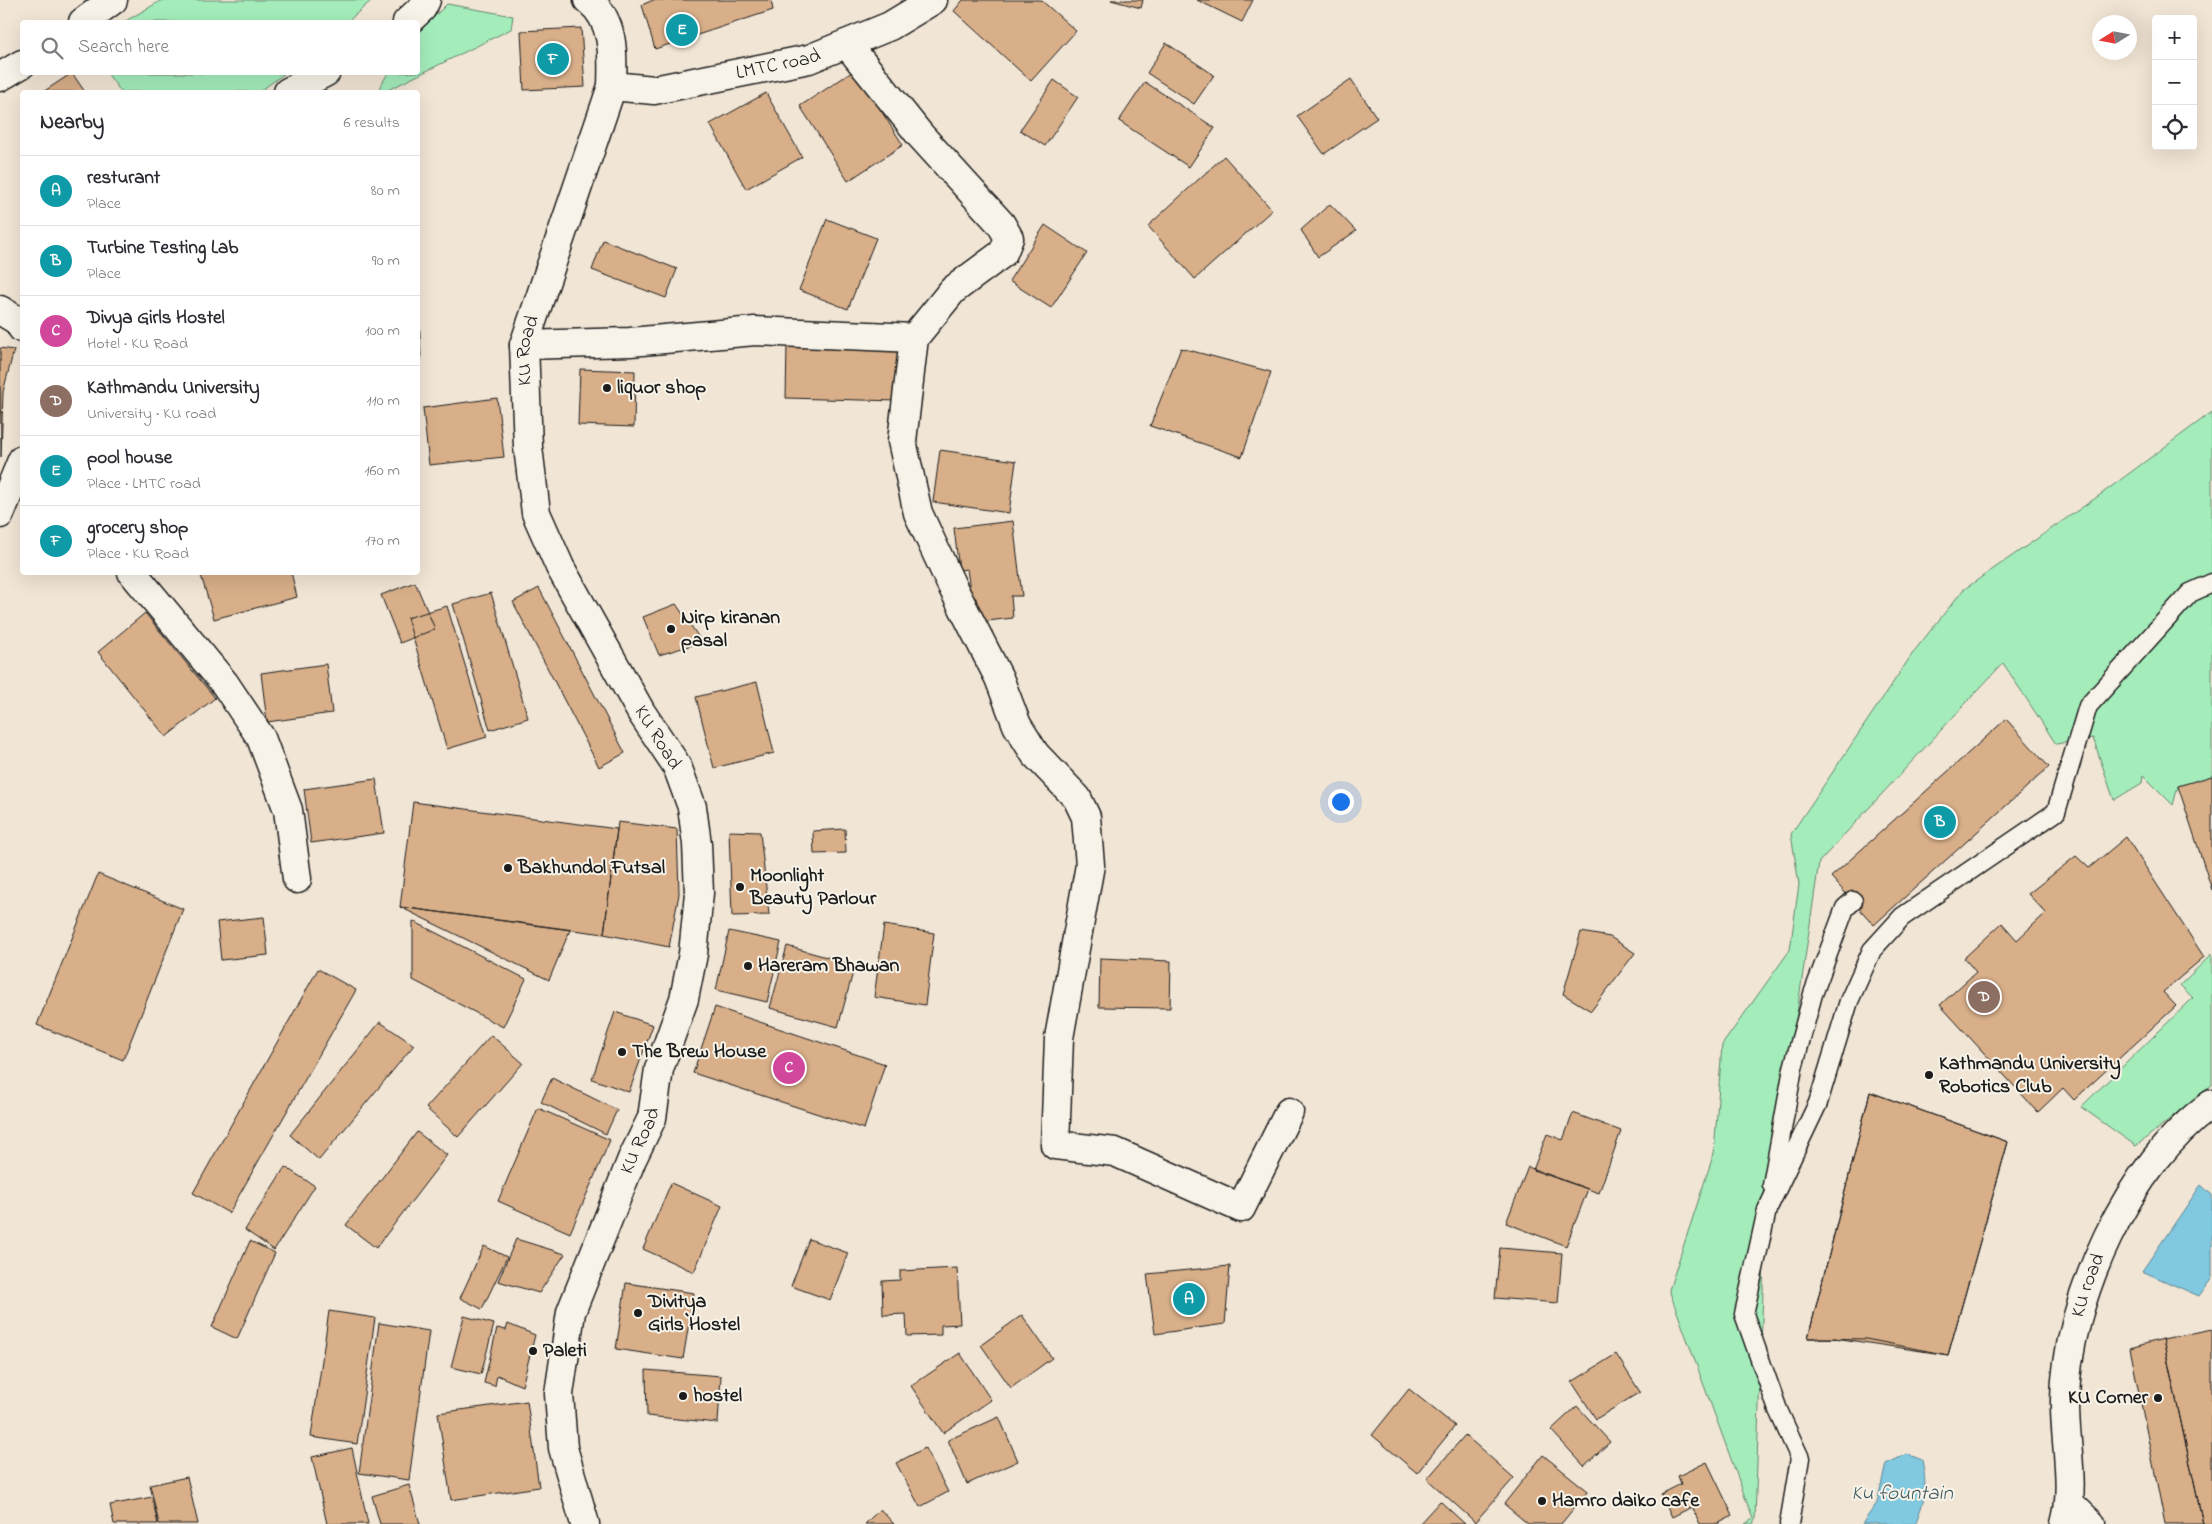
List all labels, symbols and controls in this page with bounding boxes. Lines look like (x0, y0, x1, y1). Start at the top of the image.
pin: E (666, 11, 698, 49)
north arrow (2092, 15, 2137, 60)
map controls (2152, 15, 2197, 150)
button: + (2152, 15, 2197, 60)
search box (20, 20, 420, 75)
icon: search (38, 34, 66, 62)
text: Search here (78, 34, 169, 61)
pin: F (537, 40, 569, 78)
street label: LMTC road (733, 41, 825, 88)
button: − (2152, 60, 2197, 105)
button: locate (2152, 105, 2197, 150)
text: Nearby (40, 108, 104, 138)
text: 6 results (343, 111, 400, 135)
text: resturant (87, 165, 160, 192)
text: A (51, 179, 61, 203)
text: 80 m (371, 179, 400, 203)
text: Place (87, 192, 121, 216)
text: Turbine Testing Lab (87, 235, 238, 262)
text: B (51, 249, 61, 273)
text: 90 m (372, 249, 400, 273)
text: Place (87, 262, 121, 286)
text: Divya Girls Hostel (87, 305, 225, 332)
street label: KU Road (510, 312, 547, 386)
text: C (52, 319, 60, 343)
text: 100 m (365, 319, 400, 343)
text: Hotel · KU Road (87, 332, 188, 356)
place label: liquor shop (617, 374, 706, 403)
text: Kathmandu University (87, 375, 260, 402)
marker: liquor shop (601, 382, 613, 394)
text: D (50, 389, 62, 413)
text: 110 m (366, 389, 400, 413)
text: University · KU road (87, 402, 216, 426)
text: pool house (87, 445, 172, 472)
text: E (51, 459, 61, 483)
text: 160 m (365, 459, 400, 483)
text: Place · LMTC road (87, 472, 201, 496)
text: grocery shop (87, 515, 188, 542)
text: F (51, 529, 61, 553)
text: 170 m (365, 529, 400, 553)
text: Place · KU Road (87, 542, 189, 566)
place label: Nirp kiranan pasal (681, 604, 780, 656)
marker: Nirp kiranan pasal (665, 623, 677, 635)
street label: KU Road (626, 700, 688, 776)
your location (1328, 789, 1354, 815)
pin: B (1924, 803, 1956, 841)
place label: Bakhundol Futsal (517, 854, 665, 883)
marker: Bakhundol Futsal (502, 862, 514, 874)
place label: Moonlight Beauty Parlour (749, 862, 877, 915)
marker: Moonlight Beauty Parlour (734, 881, 746, 893)
place label: Hareram Bhawan (758, 952, 900, 981)
marker: Hareram Bhawan (742, 960, 754, 972)
pin: D (1968, 978, 2000, 1016)
place label: The Brew House (632, 1038, 767, 1067)
marker: The Brew House (616, 1046, 628, 1058)
pin: C (773, 1049, 805, 1087)
place label: Kathmandu University Robotics Club (1939, 1050, 2121, 1102)
marker: Kathmandu University Robotics Club (1923, 1069, 1935, 1081)
street label: KU Road (613, 1106, 668, 1179)
street label: KU road (2064, 1249, 2113, 1321)
pin: A (1173, 1280, 1205, 1318)
place label: Divitya Girls Hostel (647, 1288, 740, 1340)
marker: Divitya Girls Hostel (632, 1307, 644, 1319)
place label: Paleti (543, 1337, 587, 1366)
marker: Paleti (527, 1345, 539, 1357)
place label: hostel (693, 1382, 742, 1411)
place label: KU Corner (2068, 1384, 2149, 1413)
marker: hostel (677, 1390, 689, 1402)
marker: KU Corner (2152, 1392, 2164, 1404)
water label: Ku fountain (1851, 1479, 1953, 1509)
place label: Hamro daiko cafe (1552, 1487, 1700, 1516)
marker: Hamro daiko cafe (1536, 1495, 1548, 1507)

